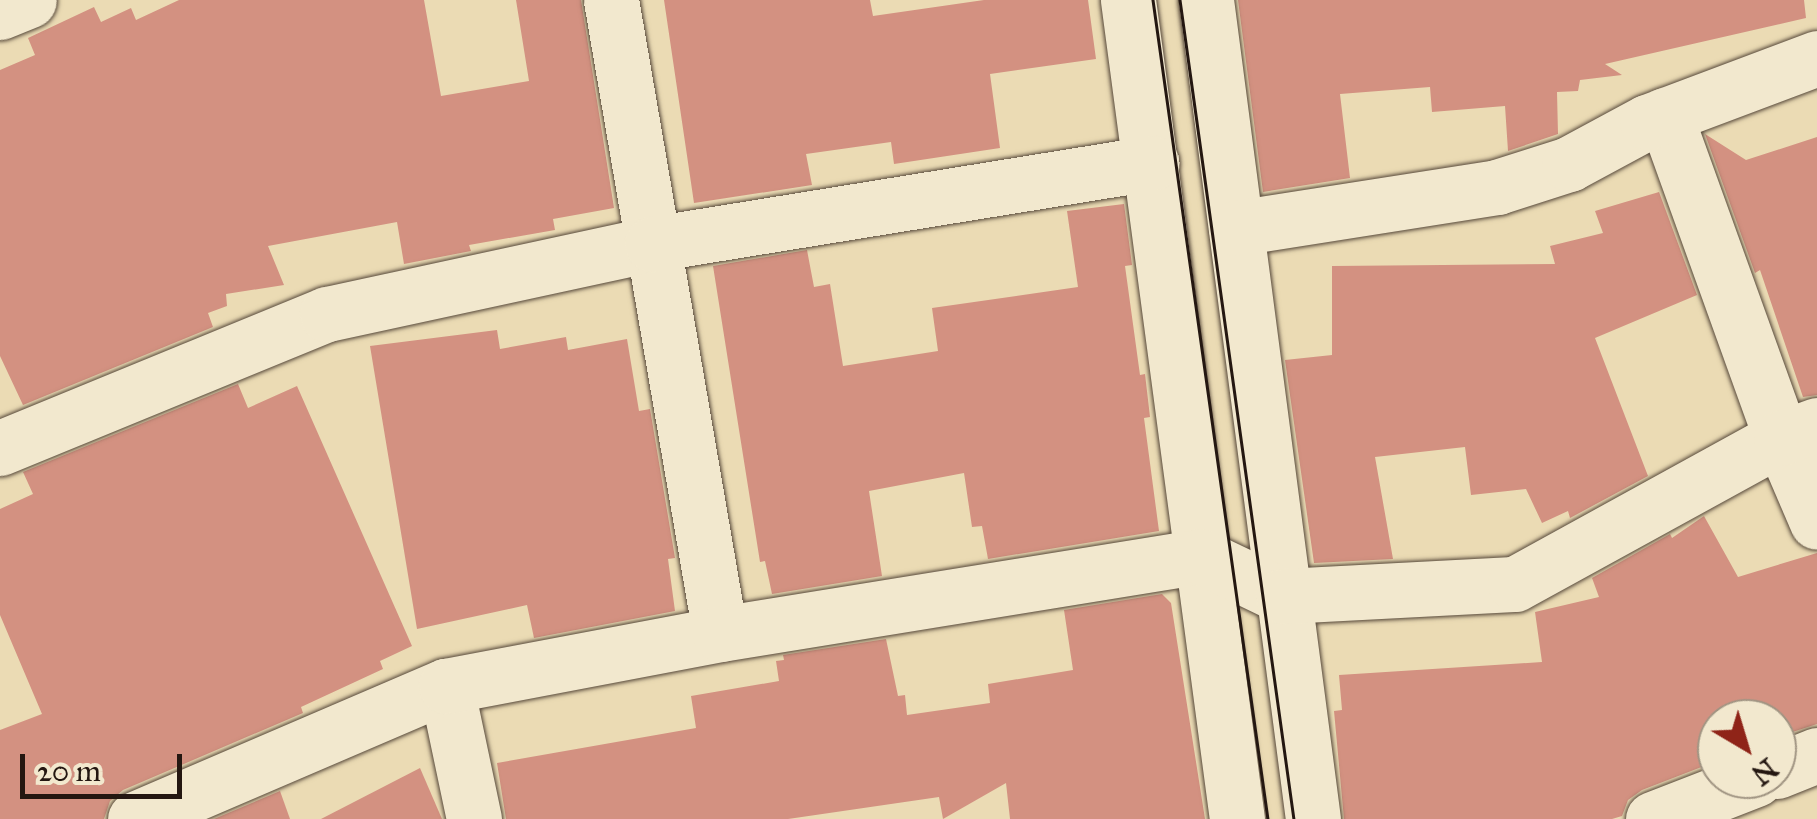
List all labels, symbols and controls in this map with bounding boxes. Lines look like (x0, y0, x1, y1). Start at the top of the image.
north arrow (1697, 699, 1797, 799)
scale bar (25, 734, 188, 796)
text: N (1744, 750, 1785, 793)
text: 20 m (37, 753, 101, 789)

